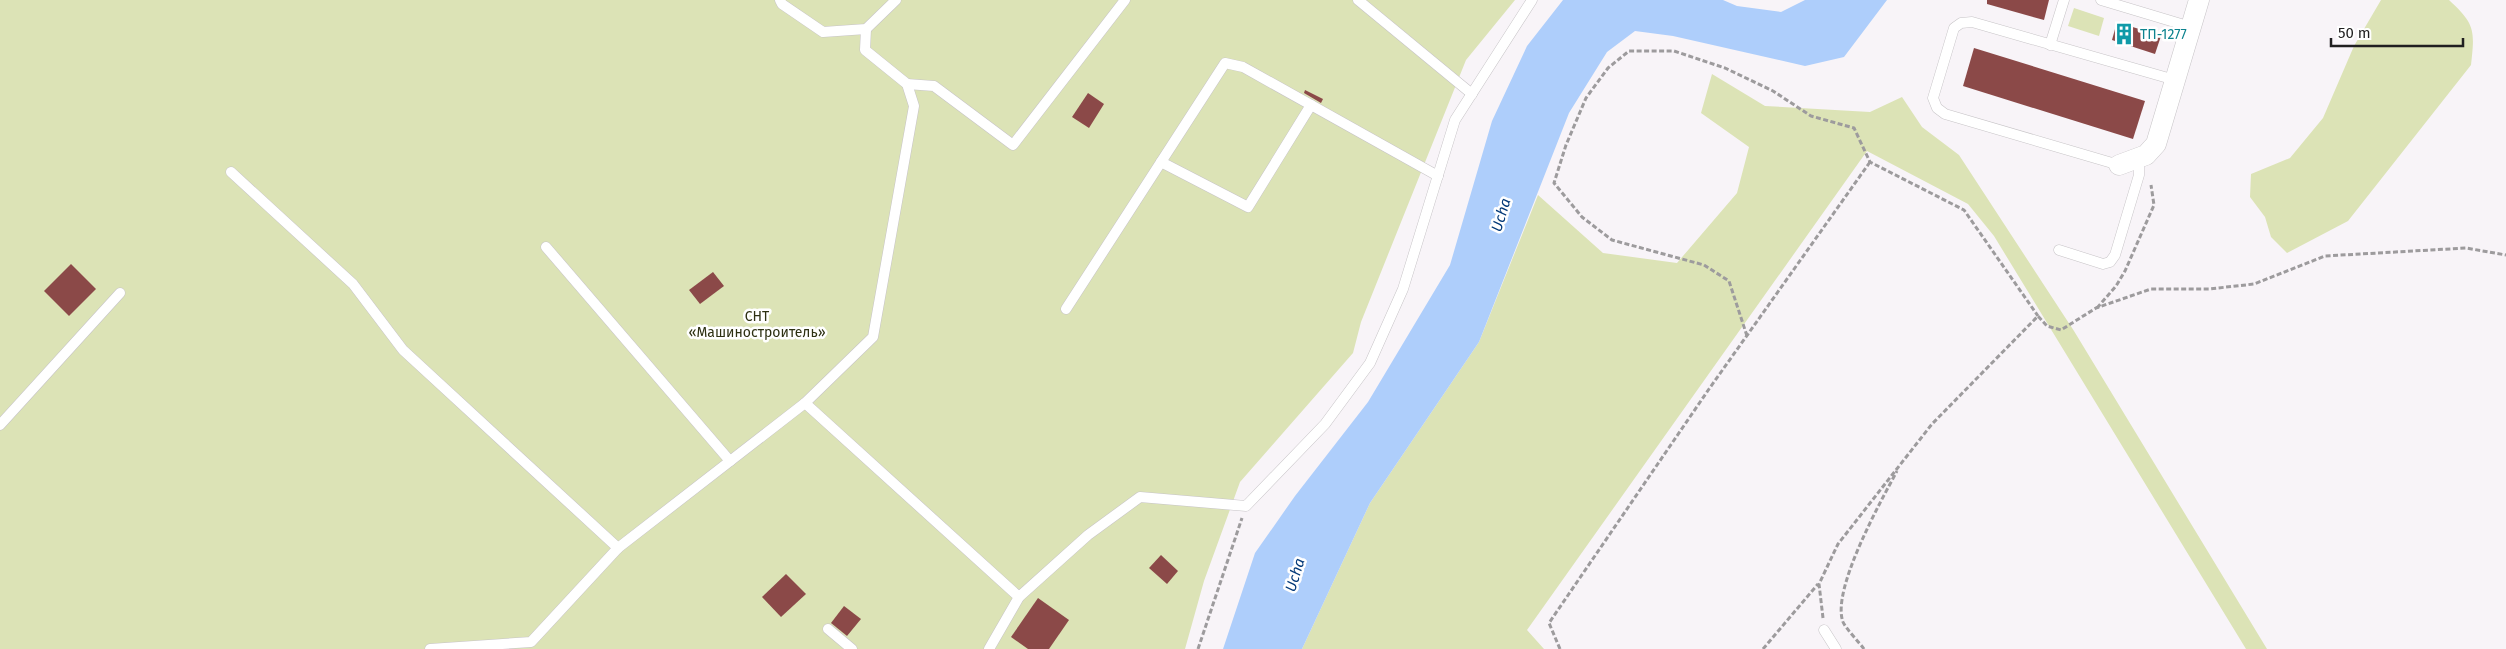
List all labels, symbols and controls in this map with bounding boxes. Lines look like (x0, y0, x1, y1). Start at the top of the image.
scale bar (2331, 15, 2464, 47)
building icon: ТП-1277 (2111, 21, 2137, 47)
text: 50 m (2338, 24, 2371, 42)
place label: ТП-1277 (2140, 26, 2187, 43)
water label: Ucha (1487, 196, 1515, 234)
park label: СНТ «Машиностроитель» (688, 308, 826, 341)
water label: Ucha (1281, 556, 1309, 594)

